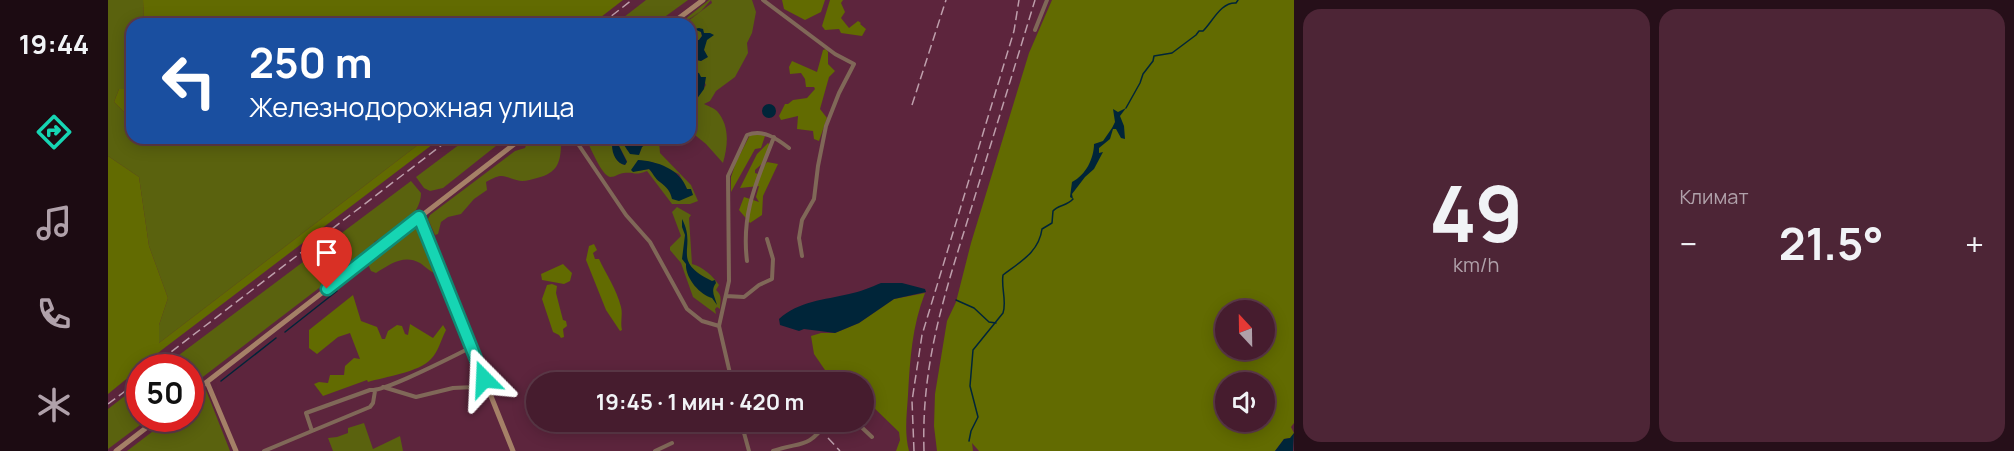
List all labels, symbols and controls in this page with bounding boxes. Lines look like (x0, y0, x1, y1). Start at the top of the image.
text: 19:44 (19, 25, 89, 62)
text: 250 m (249, 33, 372, 91)
icon: left (150, 42, 228, 120)
text: Железнодорожная улица (249, 88, 575, 125)
icon: directions (33, 111, 75, 153)
text: 49 (1429, 159, 1523, 265)
text: Климат (1680, 183, 1749, 210)
icon: music (33, 202, 75, 244)
text: 21.5° (1779, 212, 1884, 274)
text: − (1680, 221, 1697, 266)
text: + (1965, 221, 1984, 266)
pin (301, 227, 352, 289)
icon: arrive (310, 236, 343, 269)
text: km/h (1453, 251, 1500, 278)
icon: phone (33, 293, 75, 335)
north arrow (1215, 300, 1275, 360)
map controls (1215, 300, 1275, 432)
position arrow (452, 347, 516, 411)
speed limit sign: 50 (126, 354, 204, 432)
button: sound (1215, 372, 1275, 432)
icon: climate (33, 384, 75, 426)
text: 19:45 · 1 мин · 420 m (596, 387, 804, 417)

